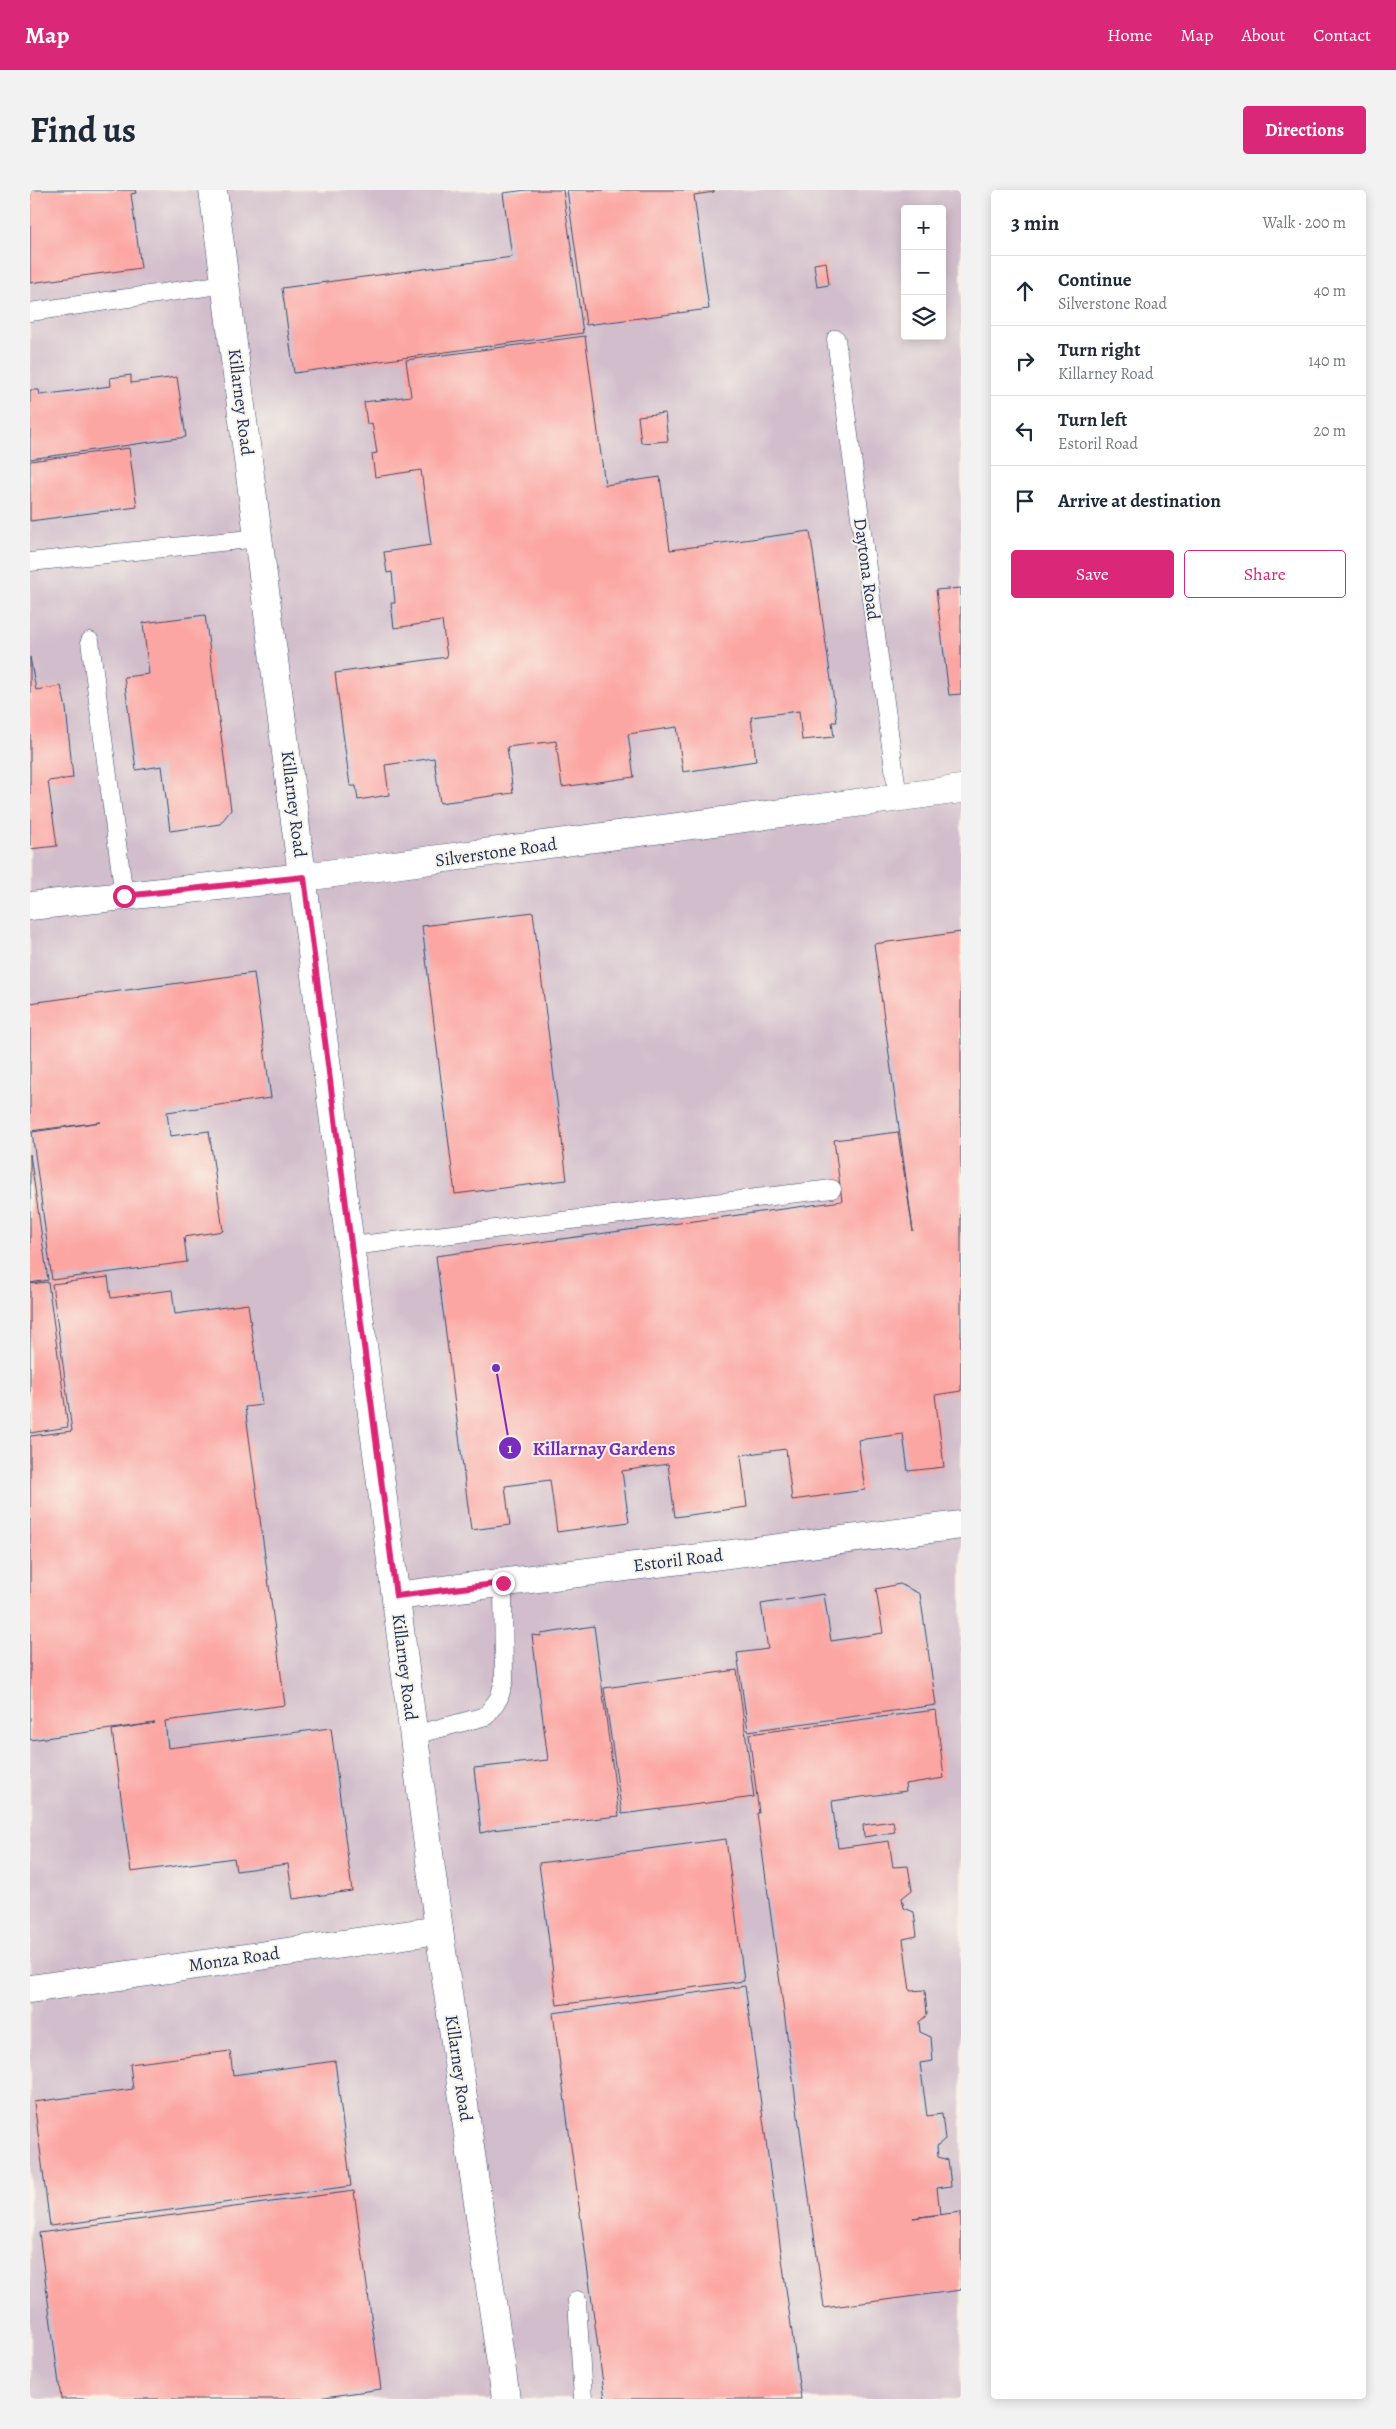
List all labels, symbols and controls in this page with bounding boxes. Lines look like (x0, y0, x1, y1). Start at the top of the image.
text: Map (25, 19, 69, 51)
text: Home (1107, 23, 1152, 47)
text: Map (1180, 23, 1213, 47)
text: About (1241, 23, 1285, 47)
text: Contact (1313, 23, 1371, 47)
text: Find us (30, 106, 136, 154)
button: Directions (1243, 106, 1366, 154)
map controls (901, 205, 946, 340)
button: + (901, 205, 946, 250)
text: 3 min (1011, 209, 1059, 237)
text: Walk · 200 m (1262, 212, 1346, 234)
button: − (901, 250, 946, 295)
text: Continue (1058, 267, 1132, 293)
icon: ahead (1011, 277, 1039, 305)
text: 40 m (1314, 280, 1346, 302)
text: Silverstone Road (1058, 293, 1167, 315)
button: layers (901, 295, 946, 340)
text: Turn right (1058, 337, 1140, 363)
street label: Killarney Road (223, 347, 259, 457)
icon: right (1011, 347, 1039, 375)
text: 140 m (1308, 350, 1346, 372)
text: Killarney Road (1058, 363, 1154, 385)
text: Turn left (1058, 407, 1127, 433)
icon: left (1011, 417, 1039, 445)
text: 20 m (1313, 420, 1346, 442)
text: Estoril Road (1058, 433, 1138, 455)
icon: arrive (1011, 487, 1039, 515)
text: Arrive at destination (1058, 488, 1221, 514)
street label: Daytona Road (848, 516, 886, 622)
button: Save (1011, 550, 1174, 598)
button: Share (1184, 550, 1346, 598)
street label: Killarney Road (276, 749, 312, 859)
street label: Silverstone Road (434, 832, 559, 872)
route start (113, 885, 136, 908)
callout: Killarnay Gardens (498, 1431, 686, 1465)
text: Killarnay Gardens (532, 1436, 676, 1462)
text: 1 (507, 1438, 513, 1458)
street label: Estoril Road (632, 1543, 725, 1577)
route end (492, 1572, 515, 1595)
street label: Killarney Road (387, 1612, 423, 1722)
street label: Monza Road (187, 1941, 281, 1977)
street label: Killarney Road (440, 2013, 478, 2123)

